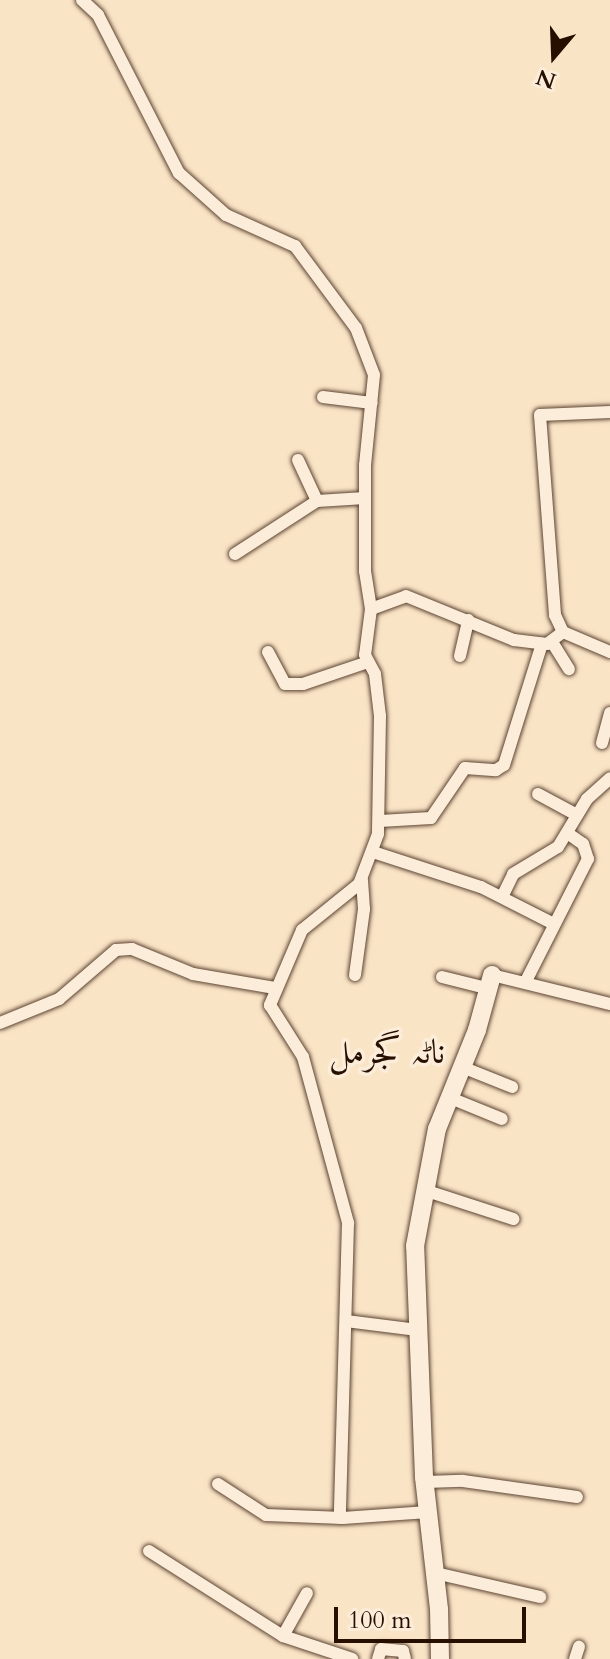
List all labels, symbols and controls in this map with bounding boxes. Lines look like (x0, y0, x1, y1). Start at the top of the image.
north arrow (514, 16, 594, 96)
text: N (532, 61, 560, 96)
district label: ناٹہ گجرمل (329, 1033, 445, 1073)
scale bar (338, 1591, 530, 1641)
text: 100 m (348, 1604, 412, 1637)

